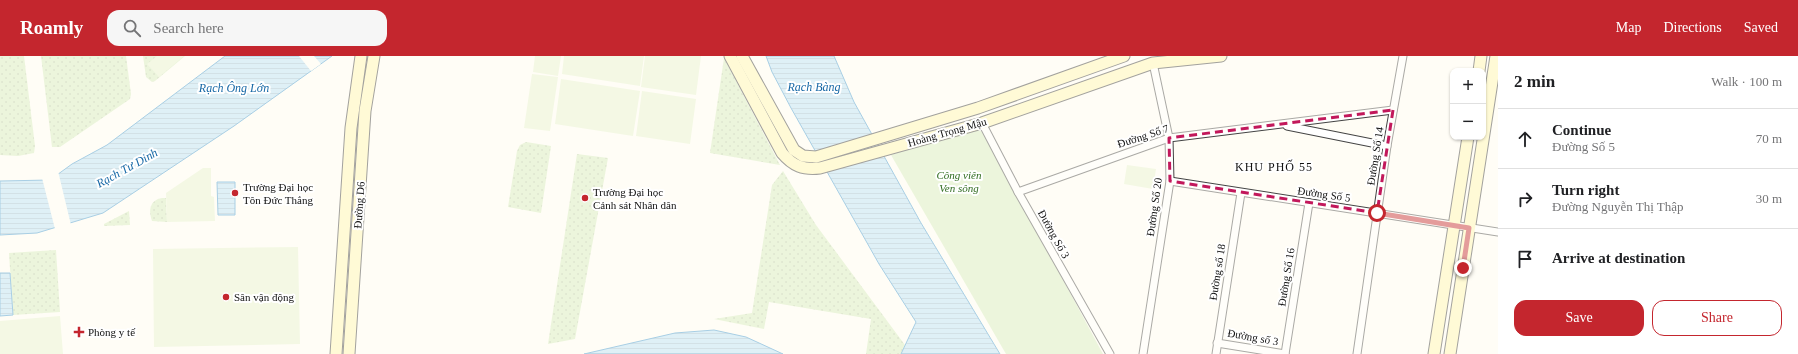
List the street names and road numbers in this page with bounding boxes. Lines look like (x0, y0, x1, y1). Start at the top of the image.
street label: Hoàng Trọng Mậu (906, 115, 988, 149)
street label: Đường Số 7 (1116, 122, 1171, 150)
street label: Đường Số 14 (1364, 126, 1386, 186)
street label: Đường Số 20 (1144, 177, 1164, 237)
street label: Đường D6 (351, 181, 367, 229)
street label: Đường Số 5 (1297, 184, 1352, 204)
street label: Đường Số 3 (1036, 208, 1072, 261)
street label: Đường số 18 (1207, 242, 1227, 301)
street label: Đường Số 16 (1275, 247, 1297, 307)
street label: Đường số 3 (1227, 327, 1280, 347)

